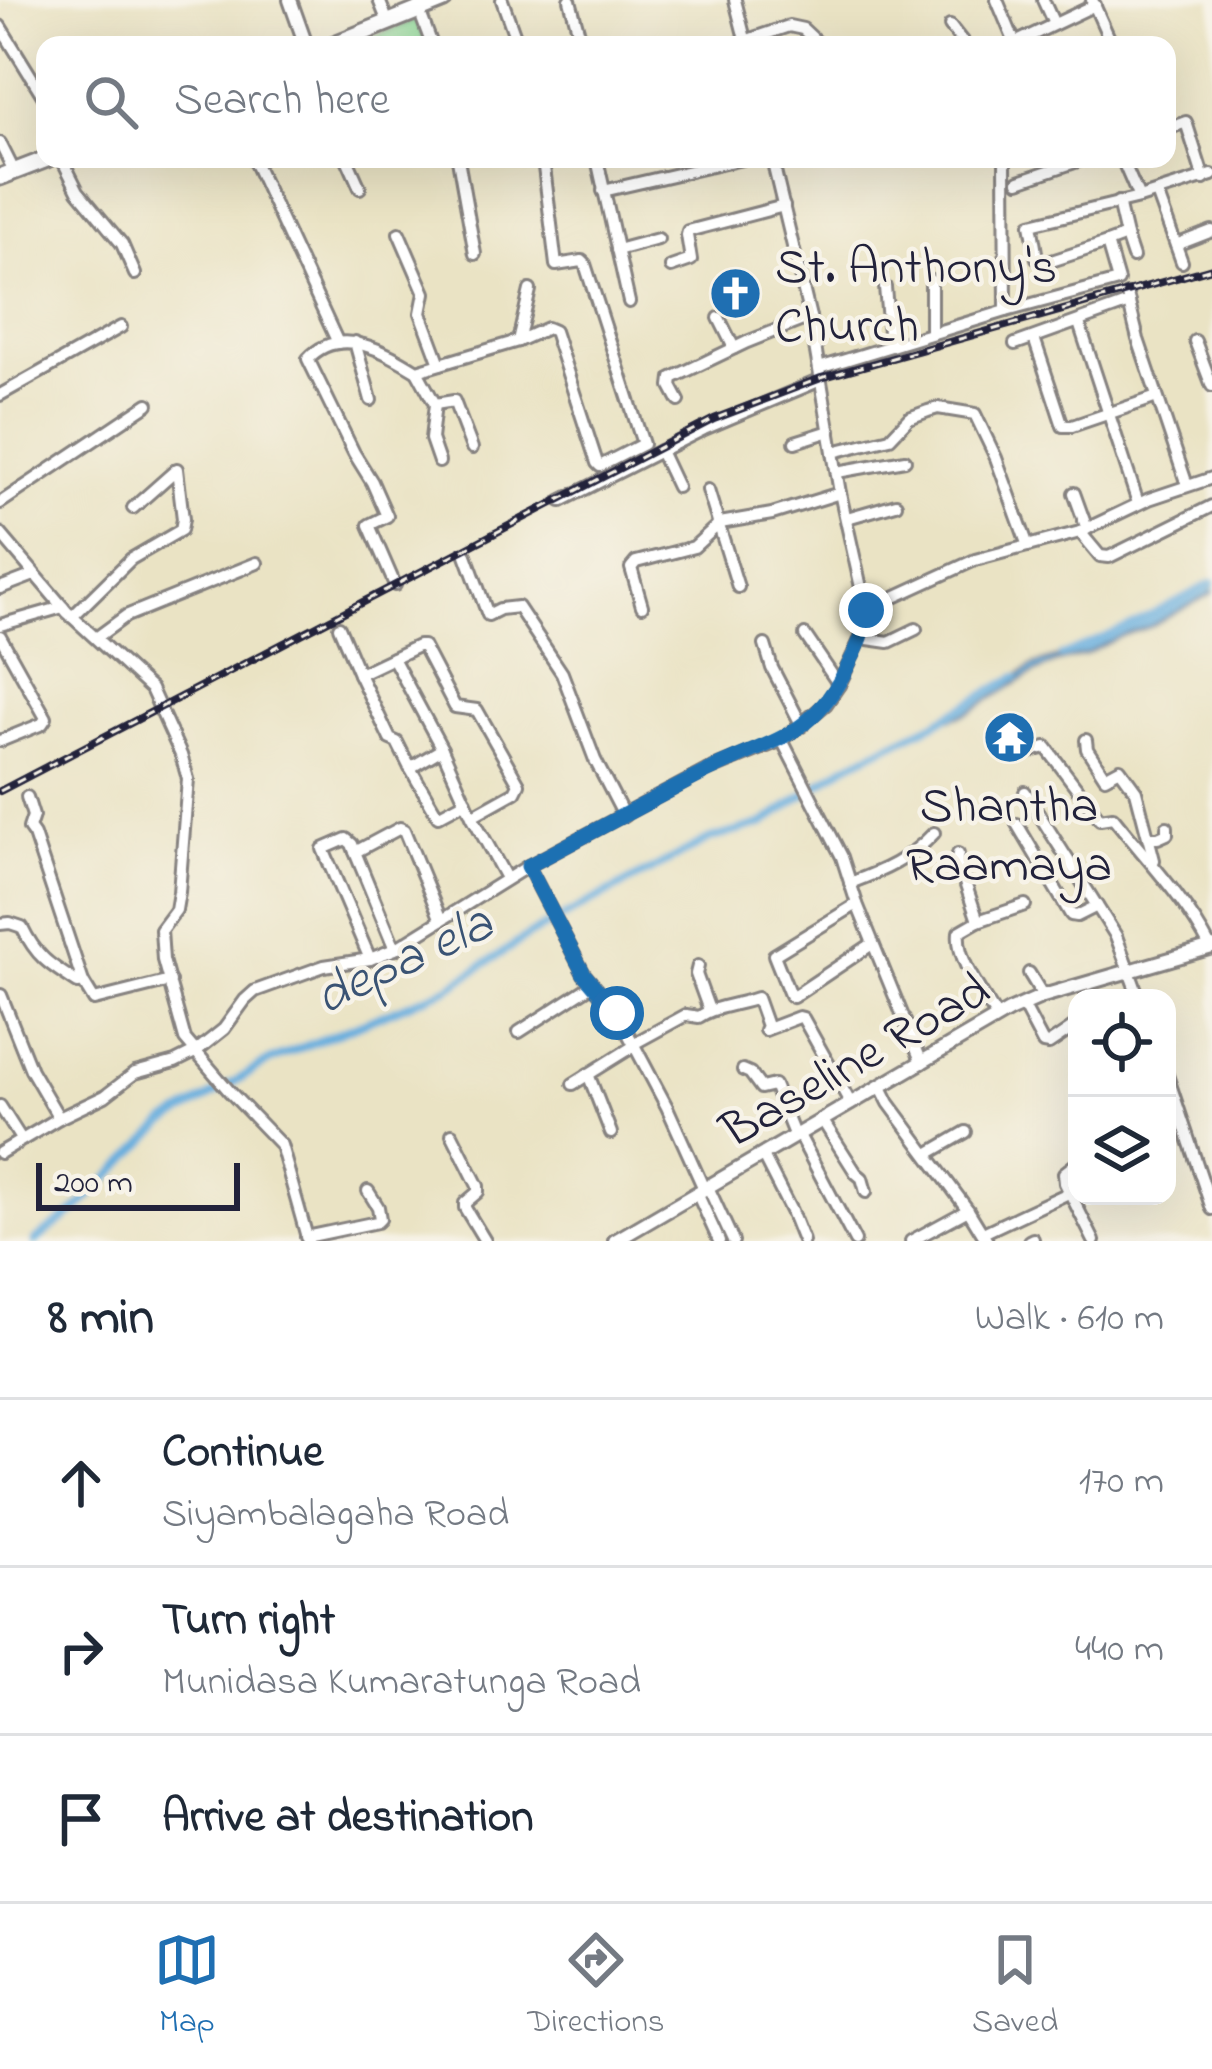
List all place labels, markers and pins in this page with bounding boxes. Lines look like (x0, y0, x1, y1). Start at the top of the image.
place label: St. Anthony's Church (775, 232, 1057, 366)
church icon: St. Anthony's Church (708, 265, 764, 321)
temple icon: Shantha Raamaya (981, 710, 1037, 766)
place label: Shantha Raamaya (906, 771, 1112, 905)

